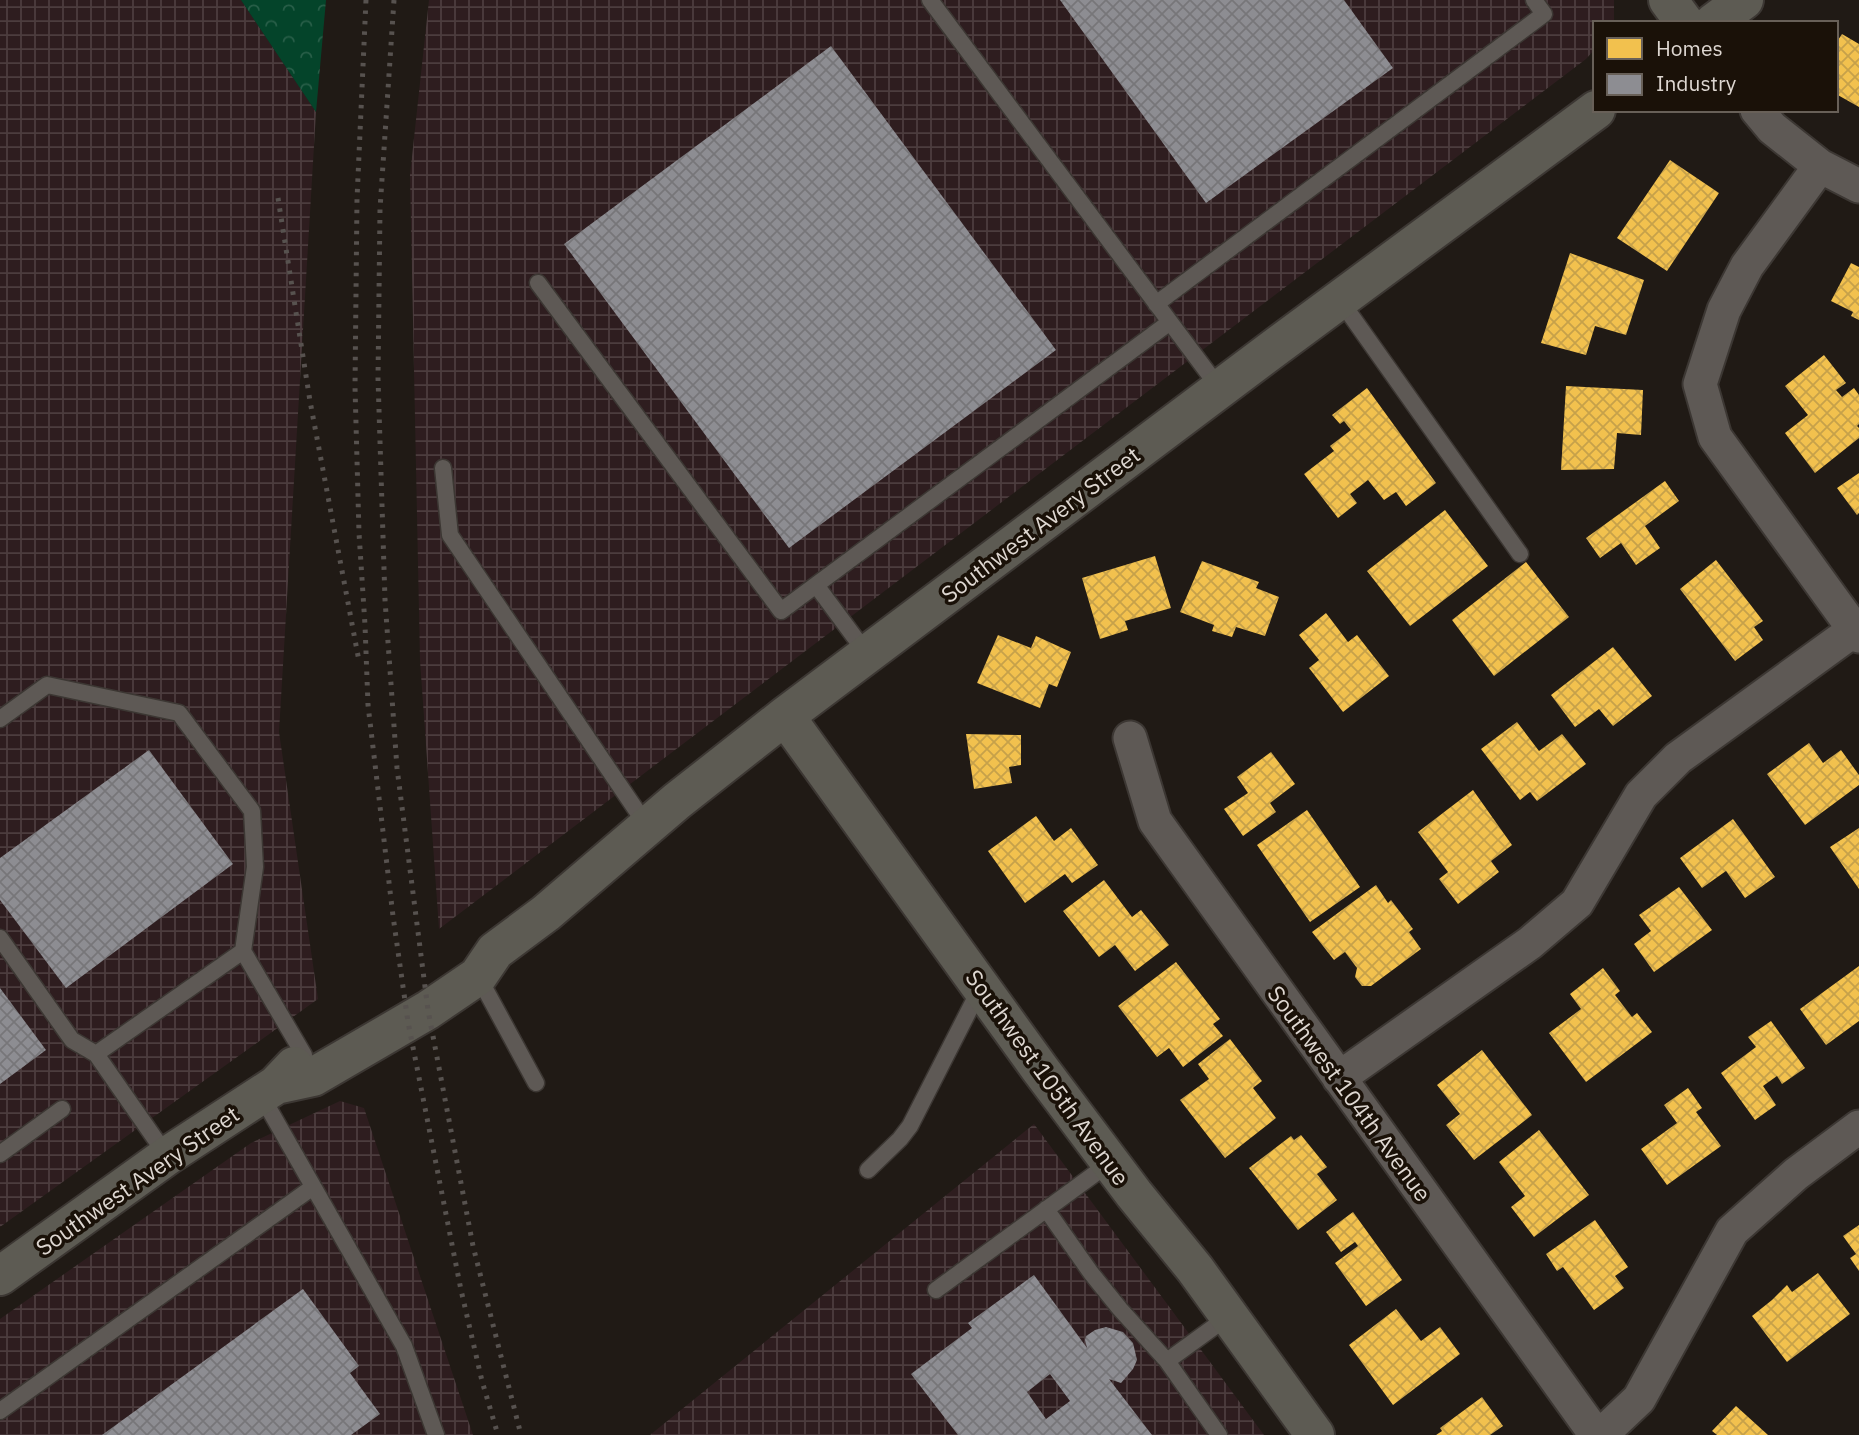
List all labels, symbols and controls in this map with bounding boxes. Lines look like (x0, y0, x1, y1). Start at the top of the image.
legend (1593, 21, 1838, 112)
text: Homes (1656, 34, 1723, 62)
text: Industry (1656, 69, 1737, 97)
street label: Southwest Avery Street (934, 439, 1146, 609)
street label: Southwest 105th Avenue (960, 963, 1136, 1191)
street label: Southwest 104th Avenue (1262, 979, 1438, 1207)
street label: Southwest Avery Street (29, 1098, 245, 1262)

